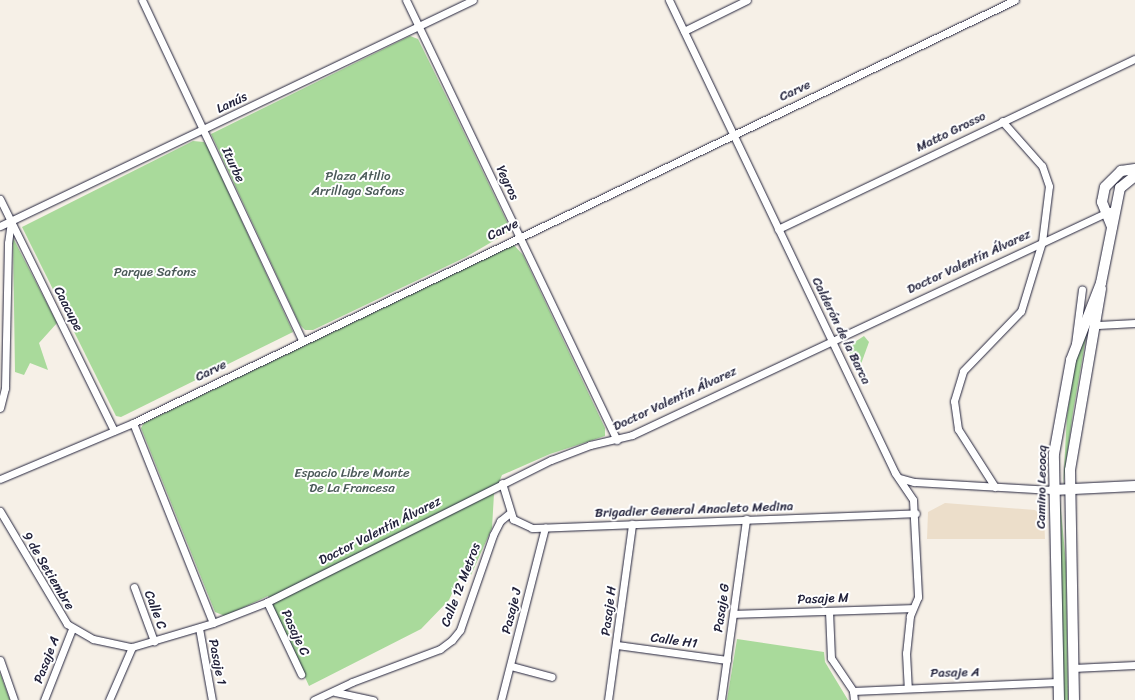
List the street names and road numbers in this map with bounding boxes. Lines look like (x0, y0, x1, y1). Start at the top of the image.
street label: Carve (777, 77, 813, 105)
street label: Lanús (214, 89, 250, 117)
street label: Matto Grosso (914, 108, 988, 156)
street label: Iturbe (218, 145, 248, 185)
street label: Yegros (492, 163, 522, 203)
street label: Carve (485, 216, 521, 244)
street label: Doctor Valentín Álvarez (905, 226, 1033, 298)
street label: Calderón de la Barca (808, 275, 874, 387)
street label: Caacupe (50, 284, 86, 334)
street label: Carve (193, 357, 229, 385)
street label: Doctor Valentín Álvarez (611, 363, 739, 435)
street label: Camino Lecocq (1033, 445, 1051, 529)
street label: Doctor Valentín Álvarez (316, 493, 444, 569)
street label: Brigadier General Anacleto Medina (594, 499, 794, 521)
street label: 9 de Setiembre (19, 529, 77, 613)
street label: Calle 12 Metros (438, 541, 484, 629)
street label: Pasaje G (711, 583, 733, 633)
street label: Pasaje H (598, 585, 620, 637)
street label: Pasaje J (499, 586, 525, 636)
street label: Calle C (141, 588, 169, 632)
street label: Pasaje M (797, 590, 849, 608)
street label: Pasaje C (278, 608, 312, 658)
street label: Calle H1 (650, 630, 698, 652)
street label: Pasaje A (31, 634, 63, 686)
street label: Pasaje 1 (205, 638, 229, 686)
street label: Pasaje A (930, 665, 980, 681)

